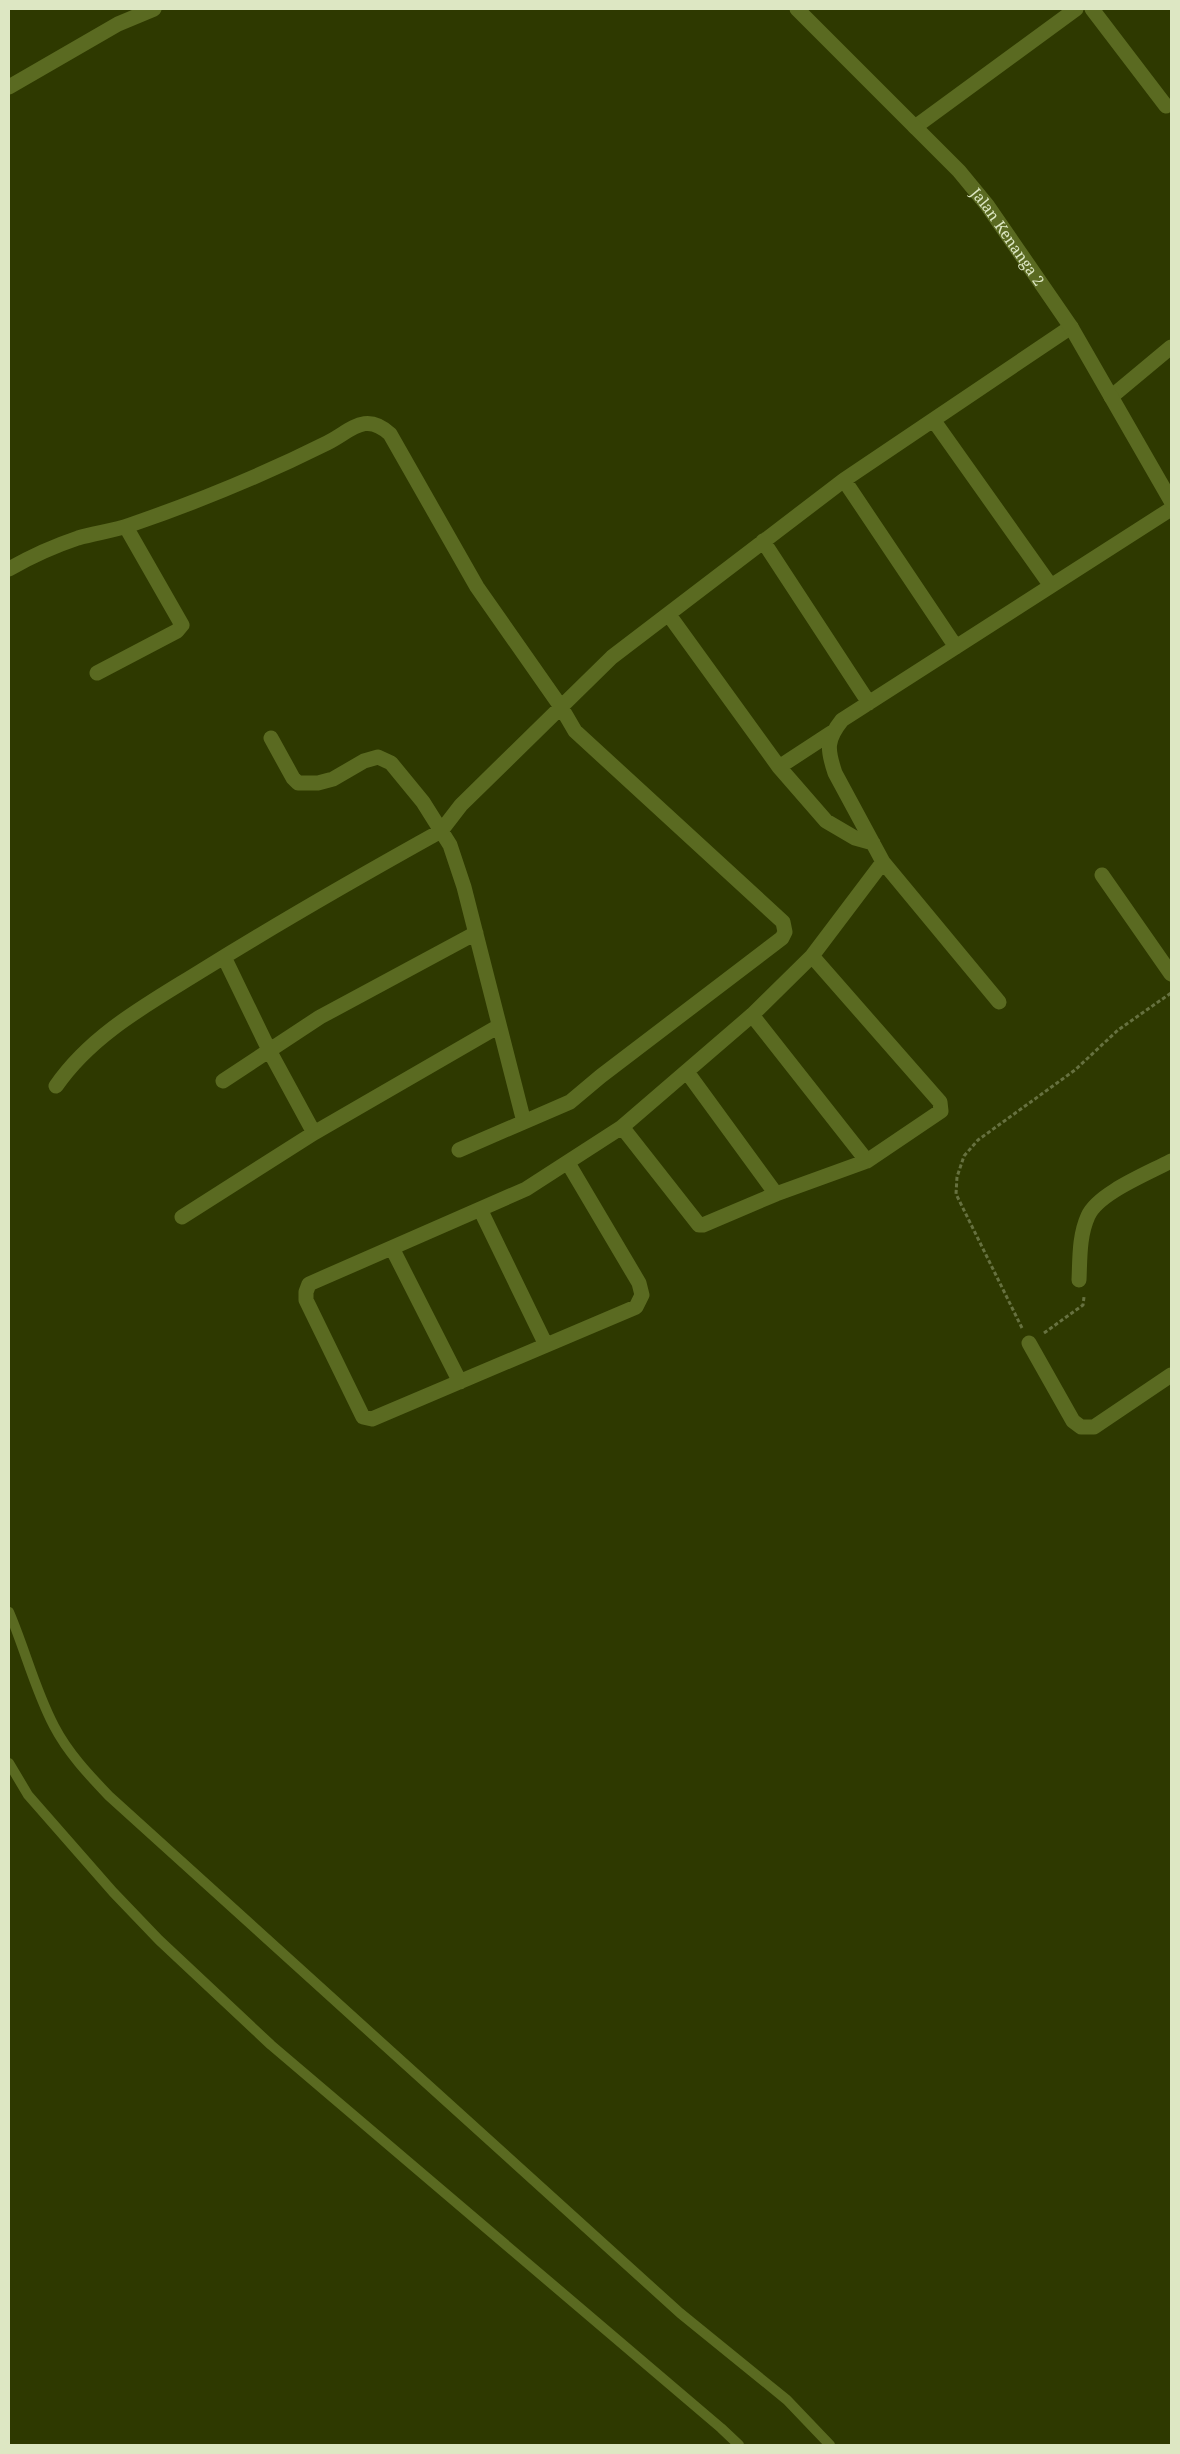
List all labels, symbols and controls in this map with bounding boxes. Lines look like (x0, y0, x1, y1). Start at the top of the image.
street label: Jalan Kenanga 2 (966, 183, 1049, 289)

